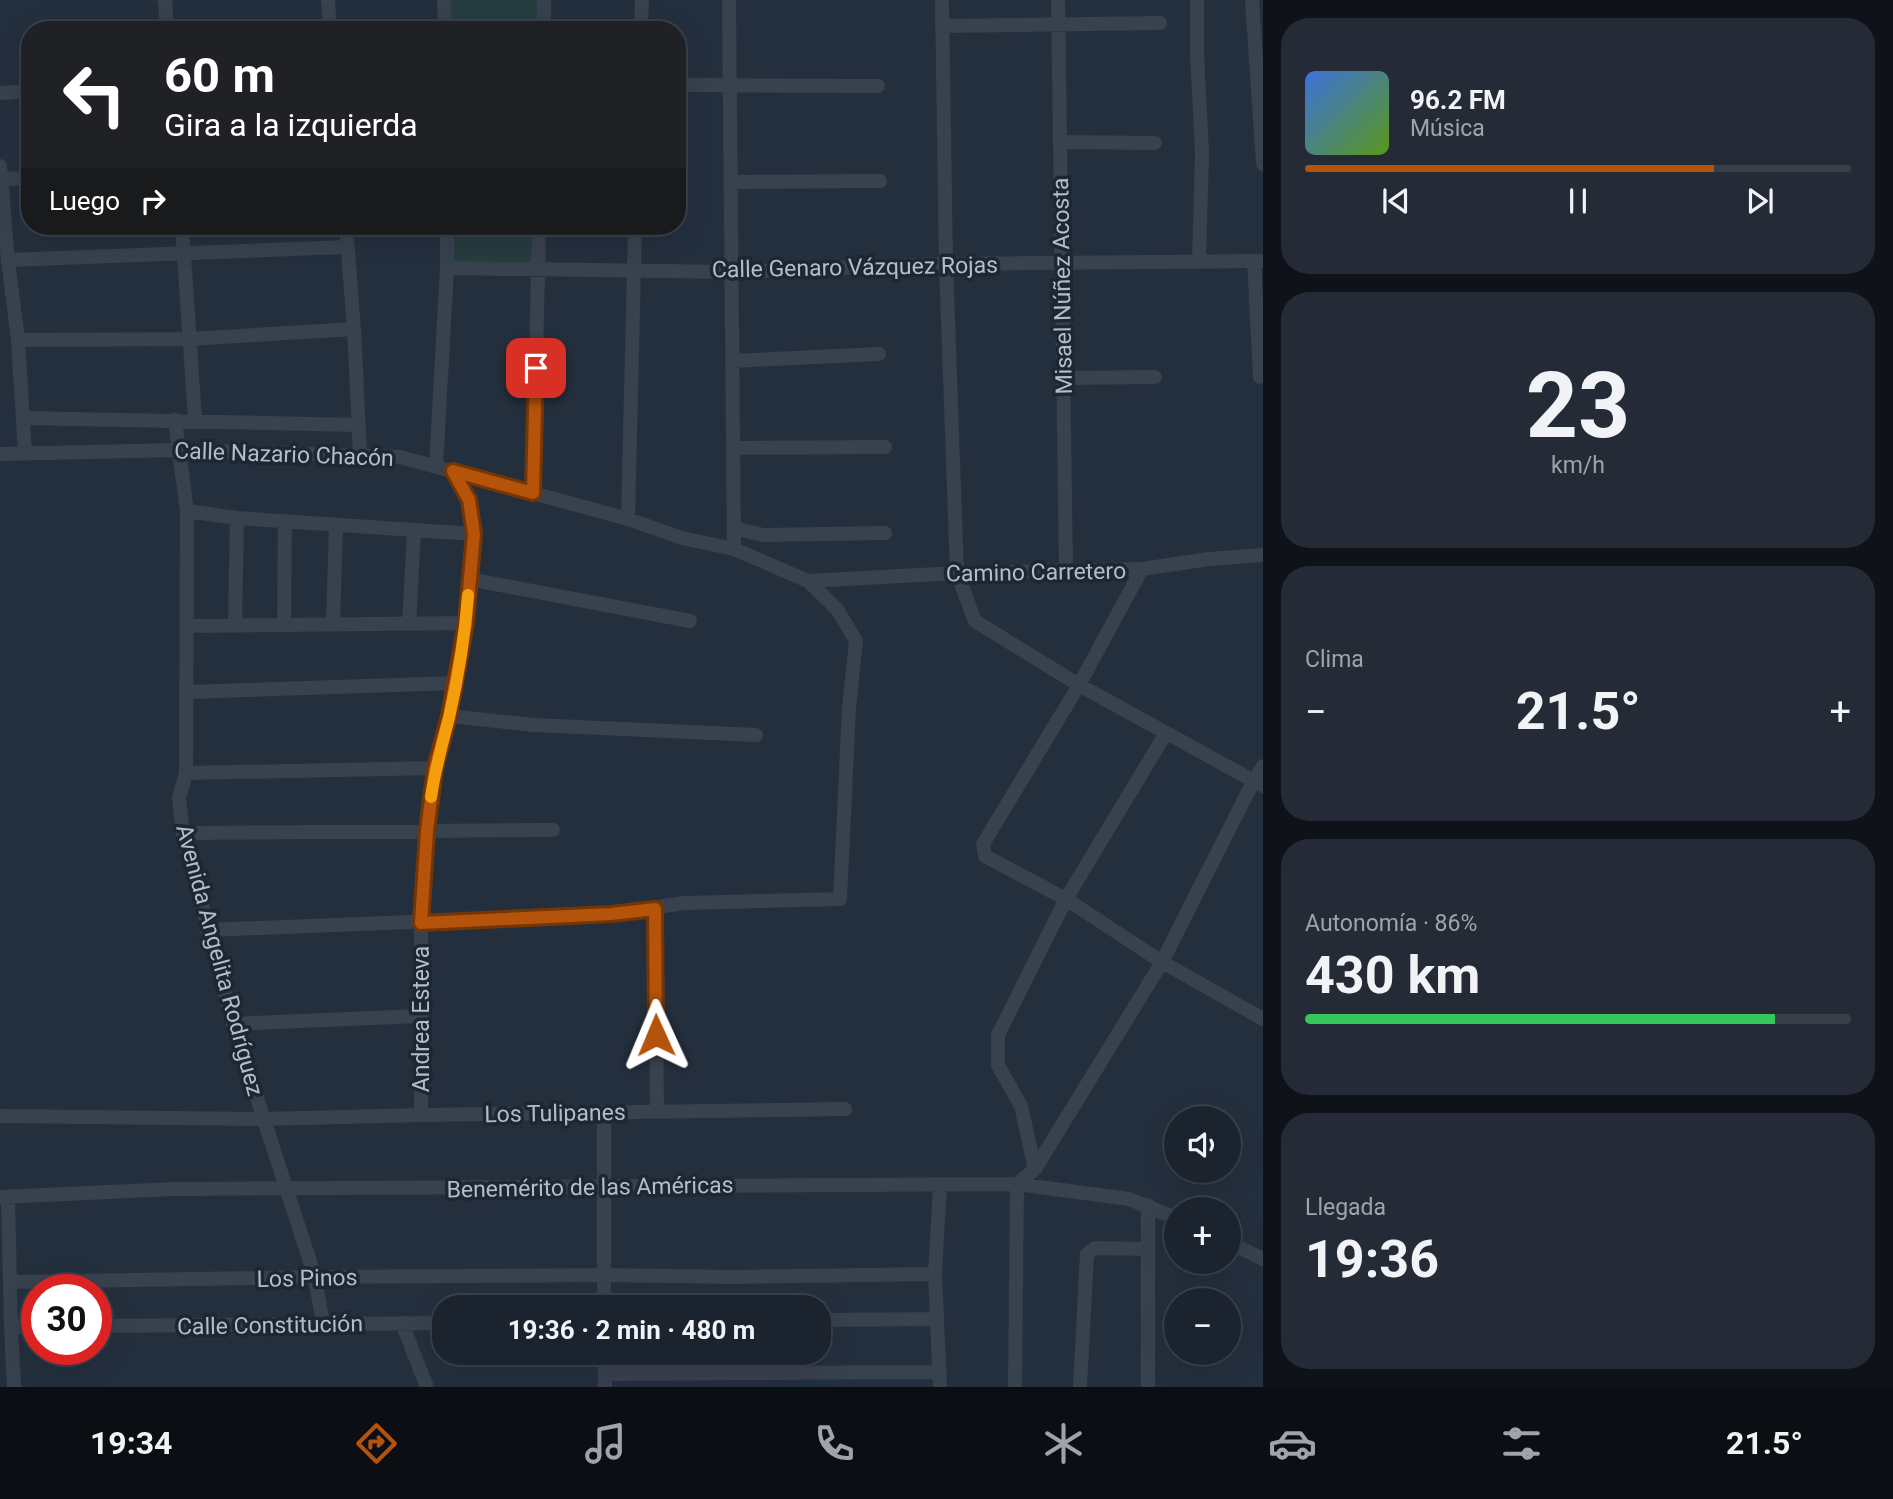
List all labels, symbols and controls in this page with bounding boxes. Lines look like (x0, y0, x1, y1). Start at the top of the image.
text: 60 m (164, 47, 275, 104)
icon: left (49, 49, 140, 140)
text: 96.2 FM (1410, 85, 1506, 115)
text: Gira a la izquierda (164, 106, 418, 144)
text: Música (1410, 115, 1485, 142)
street label: Misael Núñez Acosta (1047, 177, 1078, 395)
icon: right (134, 182, 172, 220)
icon: previous (1377, 182, 1415, 220)
icon: pause (1559, 182, 1597, 220)
icon: next (1741, 182, 1779, 220)
text: Luego (49, 186, 120, 216)
street label: Calle Genaro Vázquez Rojas (712, 252, 998, 283)
pin (506, 338, 566, 398)
icon: arrive (517, 349, 555, 387)
text: 23 (1526, 353, 1630, 459)
street label: Calle Nazario Chacón (174, 437, 394, 472)
text: km/h (1551, 452, 1605, 479)
street label: Camino Carretero (946, 557, 1126, 588)
text: Clima (1305, 646, 1364, 673)
text: 21.5° (1516, 681, 1641, 742)
text: − (1305, 690, 1327, 734)
text: + (1829, 690, 1851, 734)
street label: Avenida Angelita Rodríguez (170, 821, 269, 1099)
text: Autonomía · 86% (1305, 910, 1477, 937)
text: 430 km (1305, 945, 1480, 1006)
street label: Andrea Esteva (408, 946, 435, 1092)
position arrow (619, 998, 693, 1072)
street label: Los Tulipanes (484, 1099, 626, 1128)
map controls (1164, 1106, 1241, 1365)
button: sound (1164, 1106, 1241, 1183)
street label: Benemérito de las Américas (446, 1171, 734, 1204)
text: Llegada (1305, 1194, 1386, 1221)
button: + (1164, 1197, 1241, 1274)
text: 19:36 (1305, 1229, 1439, 1290)
street label: Los Pinos (256, 1264, 358, 1293)
speed limit sign: 30 (21, 1274, 112, 1365)
button: − (1164, 1288, 1241, 1365)
street label: Calle Constitución (177, 1310, 363, 1341)
text: 19:36 · 2 min · 480 m (508, 1315, 755, 1345)
icon: directions (352, 1419, 401, 1468)
icon: music (581, 1419, 630, 1468)
icon: phone (810, 1419, 859, 1468)
icon: climate (1039, 1419, 1088, 1468)
icon: car (1268, 1419, 1317, 1468)
icon: filters (1497, 1419, 1546, 1468)
text: 19:34 (90, 1424, 172, 1462)
text: 21.5° (1726, 1424, 1803, 1462)

